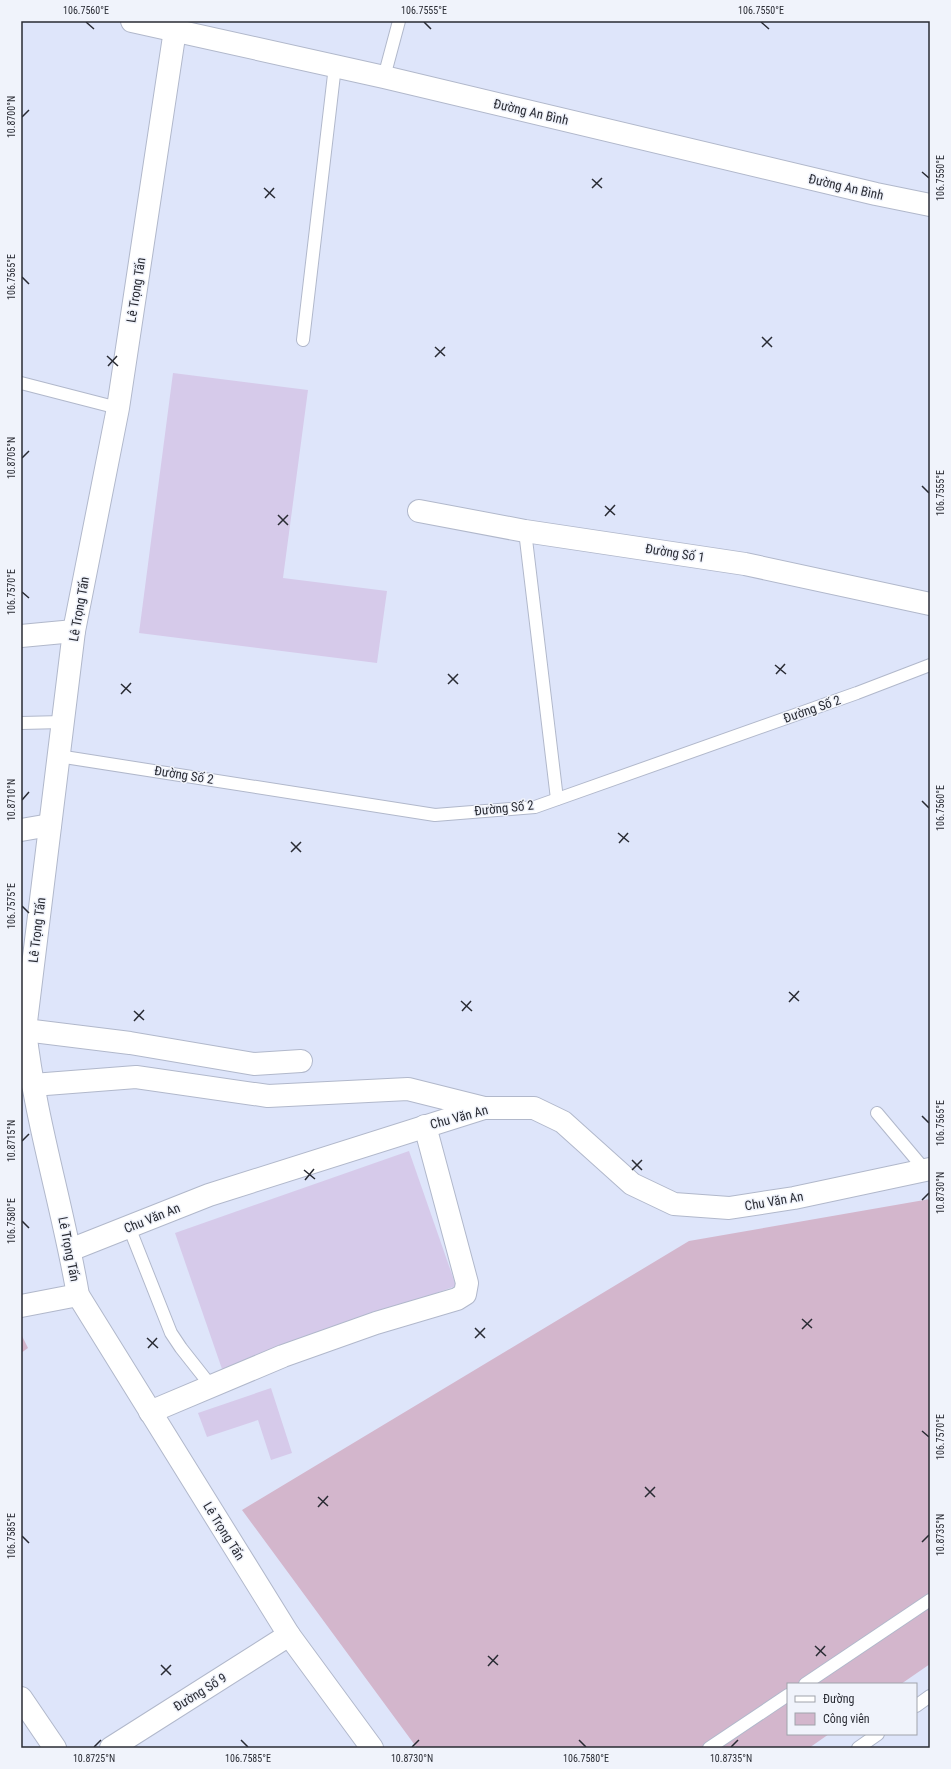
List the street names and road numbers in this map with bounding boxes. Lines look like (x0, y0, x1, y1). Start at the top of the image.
street label: Đường An Bình (492, 96, 570, 128)
street label: Đường An Bình (807, 171, 885, 203)
street label: Lê Trọng Tấn (123, 256, 149, 324)
street label: Đường Số 1 (644, 541, 706, 565)
street label: Lê Trọng Tấn (66, 575, 92, 643)
street label: Đường Số 2 (781, 692, 843, 726)
street label: Đường Số 2 (153, 763, 215, 787)
street label: Đường Số 2 (474, 797, 534, 819)
street label: Lê Trọng Tấn (26, 896, 48, 964)
street label: Chu Văn An (428, 1102, 490, 1132)
street label: Chu Văn An (744, 1188, 804, 1214)
street label: Chu Văn An (122, 1200, 182, 1236)
street label: Lê Trọng Tấn (55, 1215, 83, 1283)
street label: Lê Trọng Tấn (200, 1499, 248, 1563)
street label: Đường Số 9 (171, 1670, 229, 1714)

